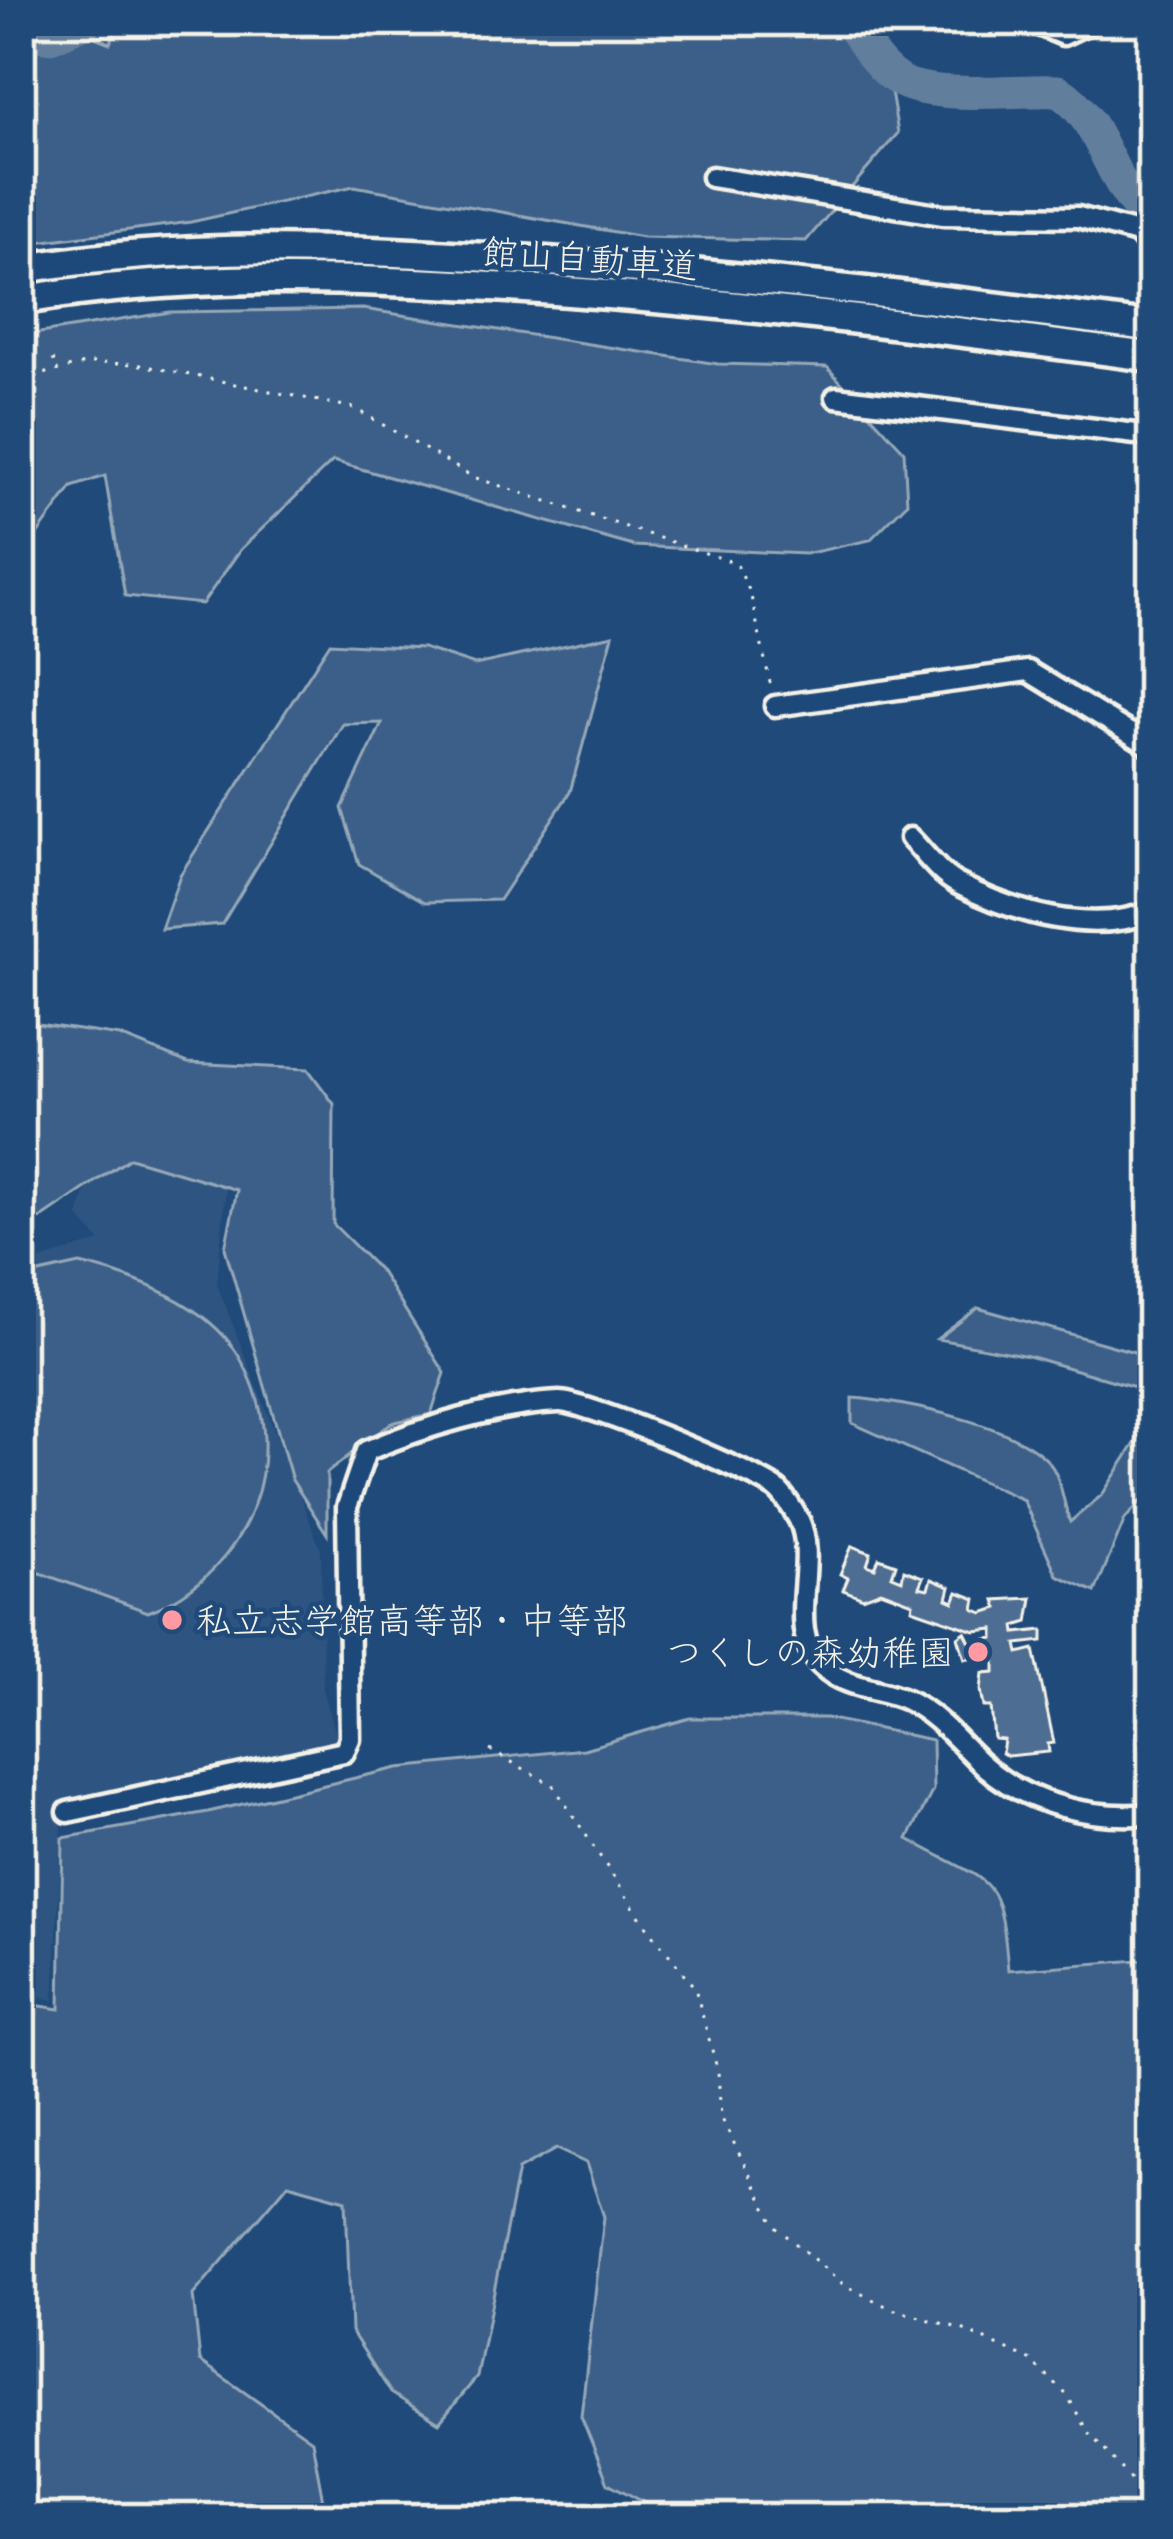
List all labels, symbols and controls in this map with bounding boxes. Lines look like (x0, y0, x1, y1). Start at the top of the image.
street label: 館山自動車道 (481, 226, 699, 287)
place label: 私立志学館高等部・中等部 (196, 1595, 628, 1642)
marker: 私立志学館高等部・中等部 (159, 1607, 185, 1633)
place label: つくしの森幼稚園 (666, 1627, 954, 1674)
marker: つくしの森幼稚園 (965, 1639, 991, 1665)

